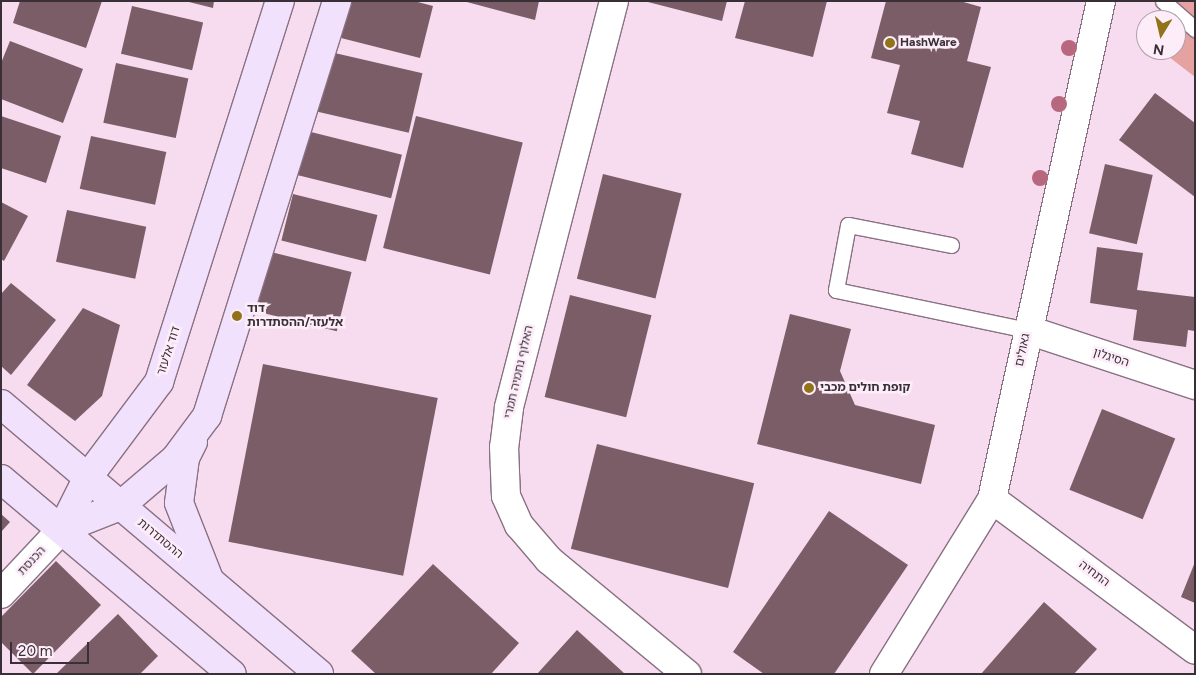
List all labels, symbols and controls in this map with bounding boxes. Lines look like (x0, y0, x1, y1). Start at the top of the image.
north arrow (1136, 10, 1186, 60)
place label: HashWare (900, 36, 957, 50)
marker: HashWare (884, 37, 896, 49)
text: N (1152, 40, 1165, 59)
place label: דוד אלעזר/ההסתדרות (247, 302, 343, 330)
marker: דוד אלעזר/ההסתדרות (231, 310, 243, 322)
street label: האלוף נחמיה תמרי (501, 324, 537, 420)
street label: דוד אלעזר (154, 325, 184, 377)
street label: גאולים (1012, 332, 1034, 368)
street label: הסיגלון (1091, 345, 1131, 371)
marker: קופת חולים מכבי (802, 381, 816, 395)
place label: קופת חולים מכבי (820, 381, 910, 395)
street label: ההסתדרות (134, 516, 186, 562)
street label: הכנסת (15, 544, 49, 578)
street label: התחיה (1076, 558, 1112, 590)
scale bar (12, 632, 91, 664)
text: 20 m (18, 642, 52, 660)

